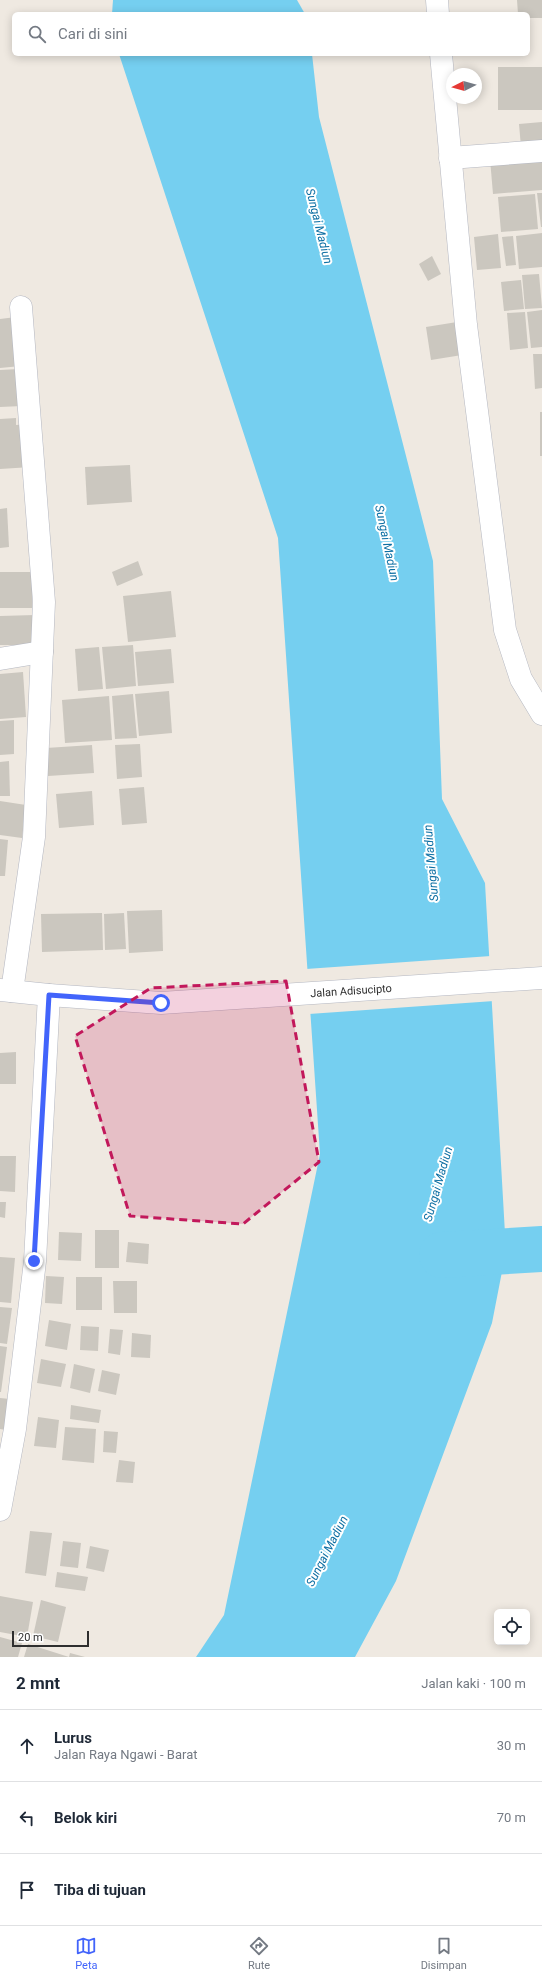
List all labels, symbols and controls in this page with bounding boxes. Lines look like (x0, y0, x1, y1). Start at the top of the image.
search box (12, 12, 530, 56)
icon: search (26, 23, 48, 45)
text: Cari di sini (58, 25, 128, 43)
north arrow (446, 68, 482, 104)
water label: Sungai Madiun (303, 187, 335, 265)
water label: Sungai Madiun (372, 504, 402, 582)
water label: Sungai Madiun (421, 824, 441, 902)
street label: Jalan Adisucipto (310, 982, 392, 1000)
route start (152, 994, 170, 1012)
water label: Sungai Madiun (421, 1145, 455, 1223)
route end (25, 1252, 43, 1270)
water label: Sungai Madiun (303, 1513, 351, 1589)
map controls (494, 1609, 530, 1645)
button: locate (494, 1609, 530, 1645)
scale bar (12, 1629, 89, 1648)
text: 20 m (18, 1631, 43, 1644)
text: 2 mnt (16, 1673, 60, 1693)
text: Jalan kaki · 100 m (421, 1676, 526, 1691)
text: Lurus (54, 1729, 92, 1747)
icon: ahead (16, 1735, 38, 1757)
text: 30 m (497, 1738, 526, 1753)
text: Jalan Raya Ngawi - Barat (54, 1747, 197, 1762)
icon: left (16, 1807, 38, 1829)
text: Belok kiri (54, 1809, 117, 1827)
text: 70 m (497, 1810, 526, 1825)
icon: arrive (16, 1879, 38, 1901)
text: Tiba di tujuan (54, 1881, 146, 1899)
tab: Peta (75, 1935, 98, 1972)
tab: Rute (248, 1935, 270, 1972)
tab: Disimpan (421, 1935, 467, 1972)

